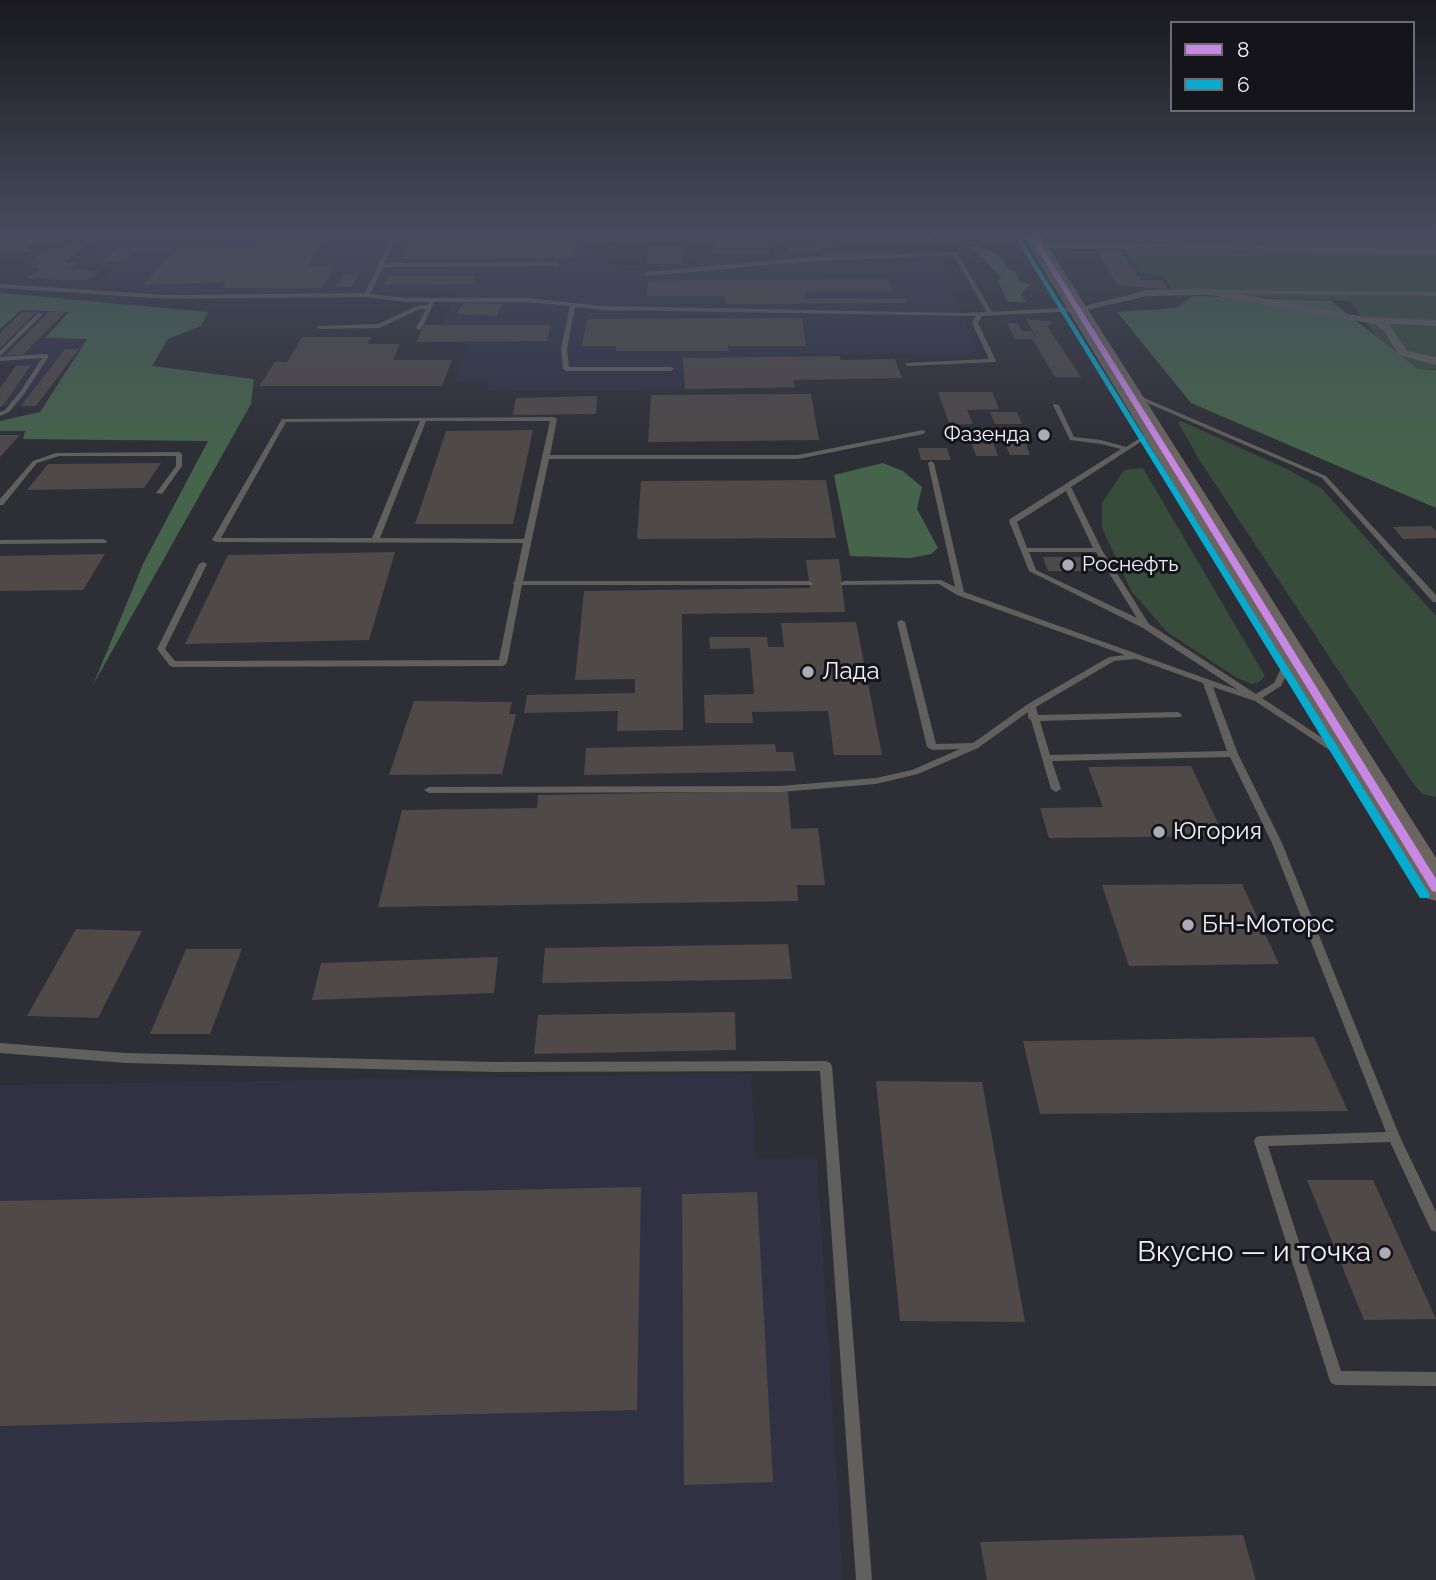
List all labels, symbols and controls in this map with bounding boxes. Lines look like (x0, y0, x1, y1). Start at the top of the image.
legend (1170, 21, 1415, 112)
text: 8 (1237, 37, 1249, 62)
text: 6 (1237, 72, 1250, 97)
place label: Фазенда (944, 422, 1030, 448)
marker: Фазенда (1036, 427, 1052, 443)
place label: Роснефть (1082, 552, 1179, 578)
marker: Роснефть (1060, 557, 1076, 573)
place label: Лада (822, 658, 880, 686)
marker: Лада (800, 664, 816, 680)
place label: Югория (1173, 818, 1262, 846)
marker: Югория (1151, 824, 1167, 840)
place label: БН-Моторс (1202, 911, 1334, 939)
marker: БН-Моторс (1180, 917, 1196, 933)
place label: Вкусно — и точка (1137, 1236, 1371, 1270)
marker: Вкусно — и точка (1377, 1245, 1393, 1261)

